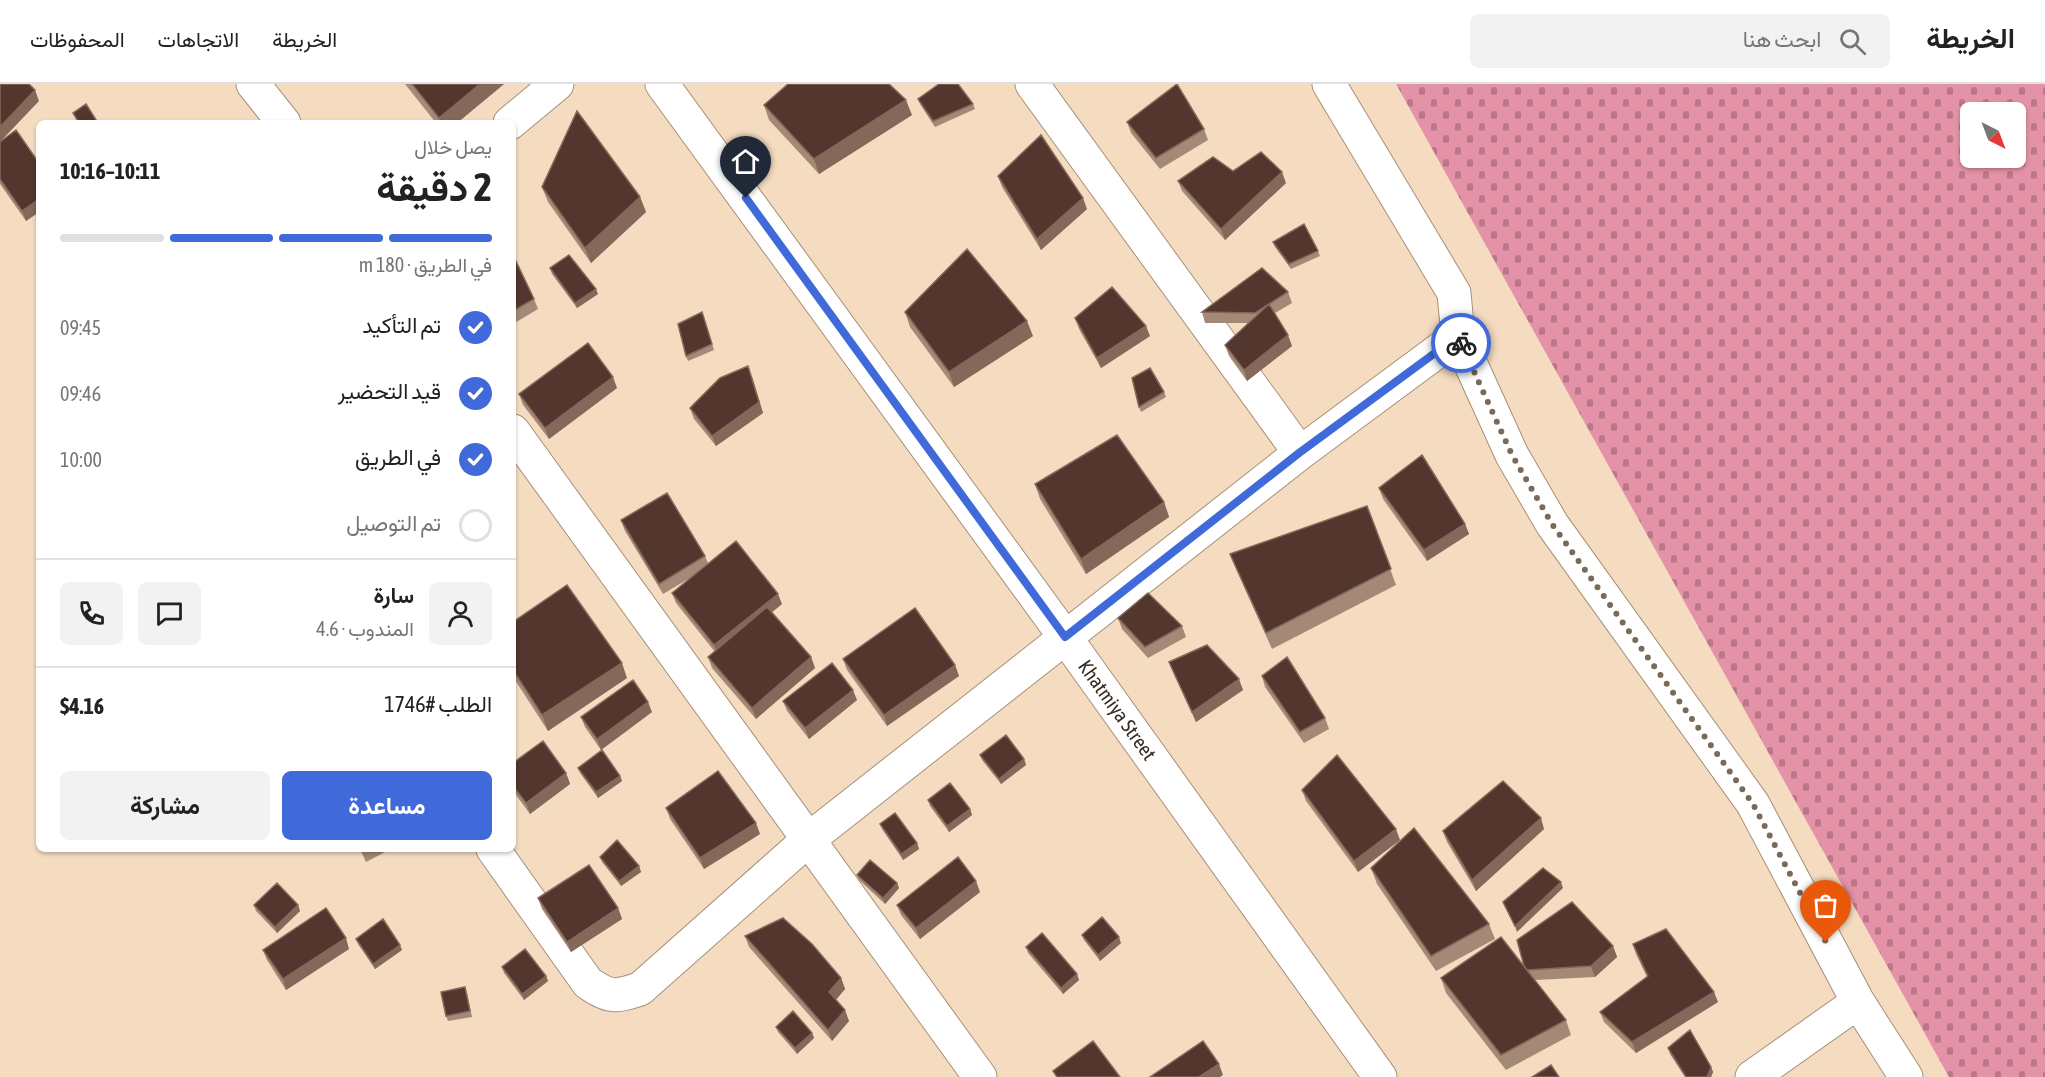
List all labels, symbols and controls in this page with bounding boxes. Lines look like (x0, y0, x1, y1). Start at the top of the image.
search box (1470, 14, 1890, 68)
text: الخريطة (1926, 22, 2015, 54)
icon: search (1836, 25, 1869, 58)
text: ابحث هنا (1743, 26, 1821, 52)
text: المحفوظات (30, 27, 125, 51)
text: الاتجاهات (158, 27, 239, 51)
text: الخريطة (272, 27, 337, 51)
north arrow (1960, 102, 2026, 168)
map controls (1960, 102, 2026, 168)
text: يصل خلال (414, 135, 492, 158)
pin (720, 136, 771, 198)
icon: home (729, 145, 762, 178)
text: 10:11–10:16 (60, 158, 160, 184)
text: 2 دقيقة (376, 165, 492, 209)
text: في الطريق · 180 m (359, 253, 492, 276)
icon: check (459, 311, 492, 344)
text: تم التأكيد (362, 312, 441, 338)
courier (1431, 313, 1491, 373)
text: 09:45 (60, 316, 101, 339)
icon: bike (1445, 327, 1478, 360)
icon: check (459, 377, 492, 410)
text: قيد التحضير (338, 378, 441, 404)
text: 09:46 (60, 382, 101, 405)
icon: check (459, 443, 492, 476)
text: في الطريق (355, 444, 441, 470)
text: 10:00 (60, 448, 102, 471)
text: تم التوصيل (346, 510, 441, 536)
button: phone (60, 582, 123, 645)
button: chat (138, 582, 201, 645)
text: سارة (373, 582, 414, 608)
button: person (429, 582, 492, 645)
text: المندوب · 4.6 (316, 617, 414, 640)
street label: Khatmiya Street (1074, 655, 1161, 764)
text: الطلب #1746 (384, 691, 492, 717)
text: $4.16 (60, 693, 104, 719)
button: مشاركة (60, 771, 270, 840)
button: مساعدة (282, 771, 492, 840)
pin (1800, 880, 1851, 942)
icon: bag (1809, 889, 1842, 922)

